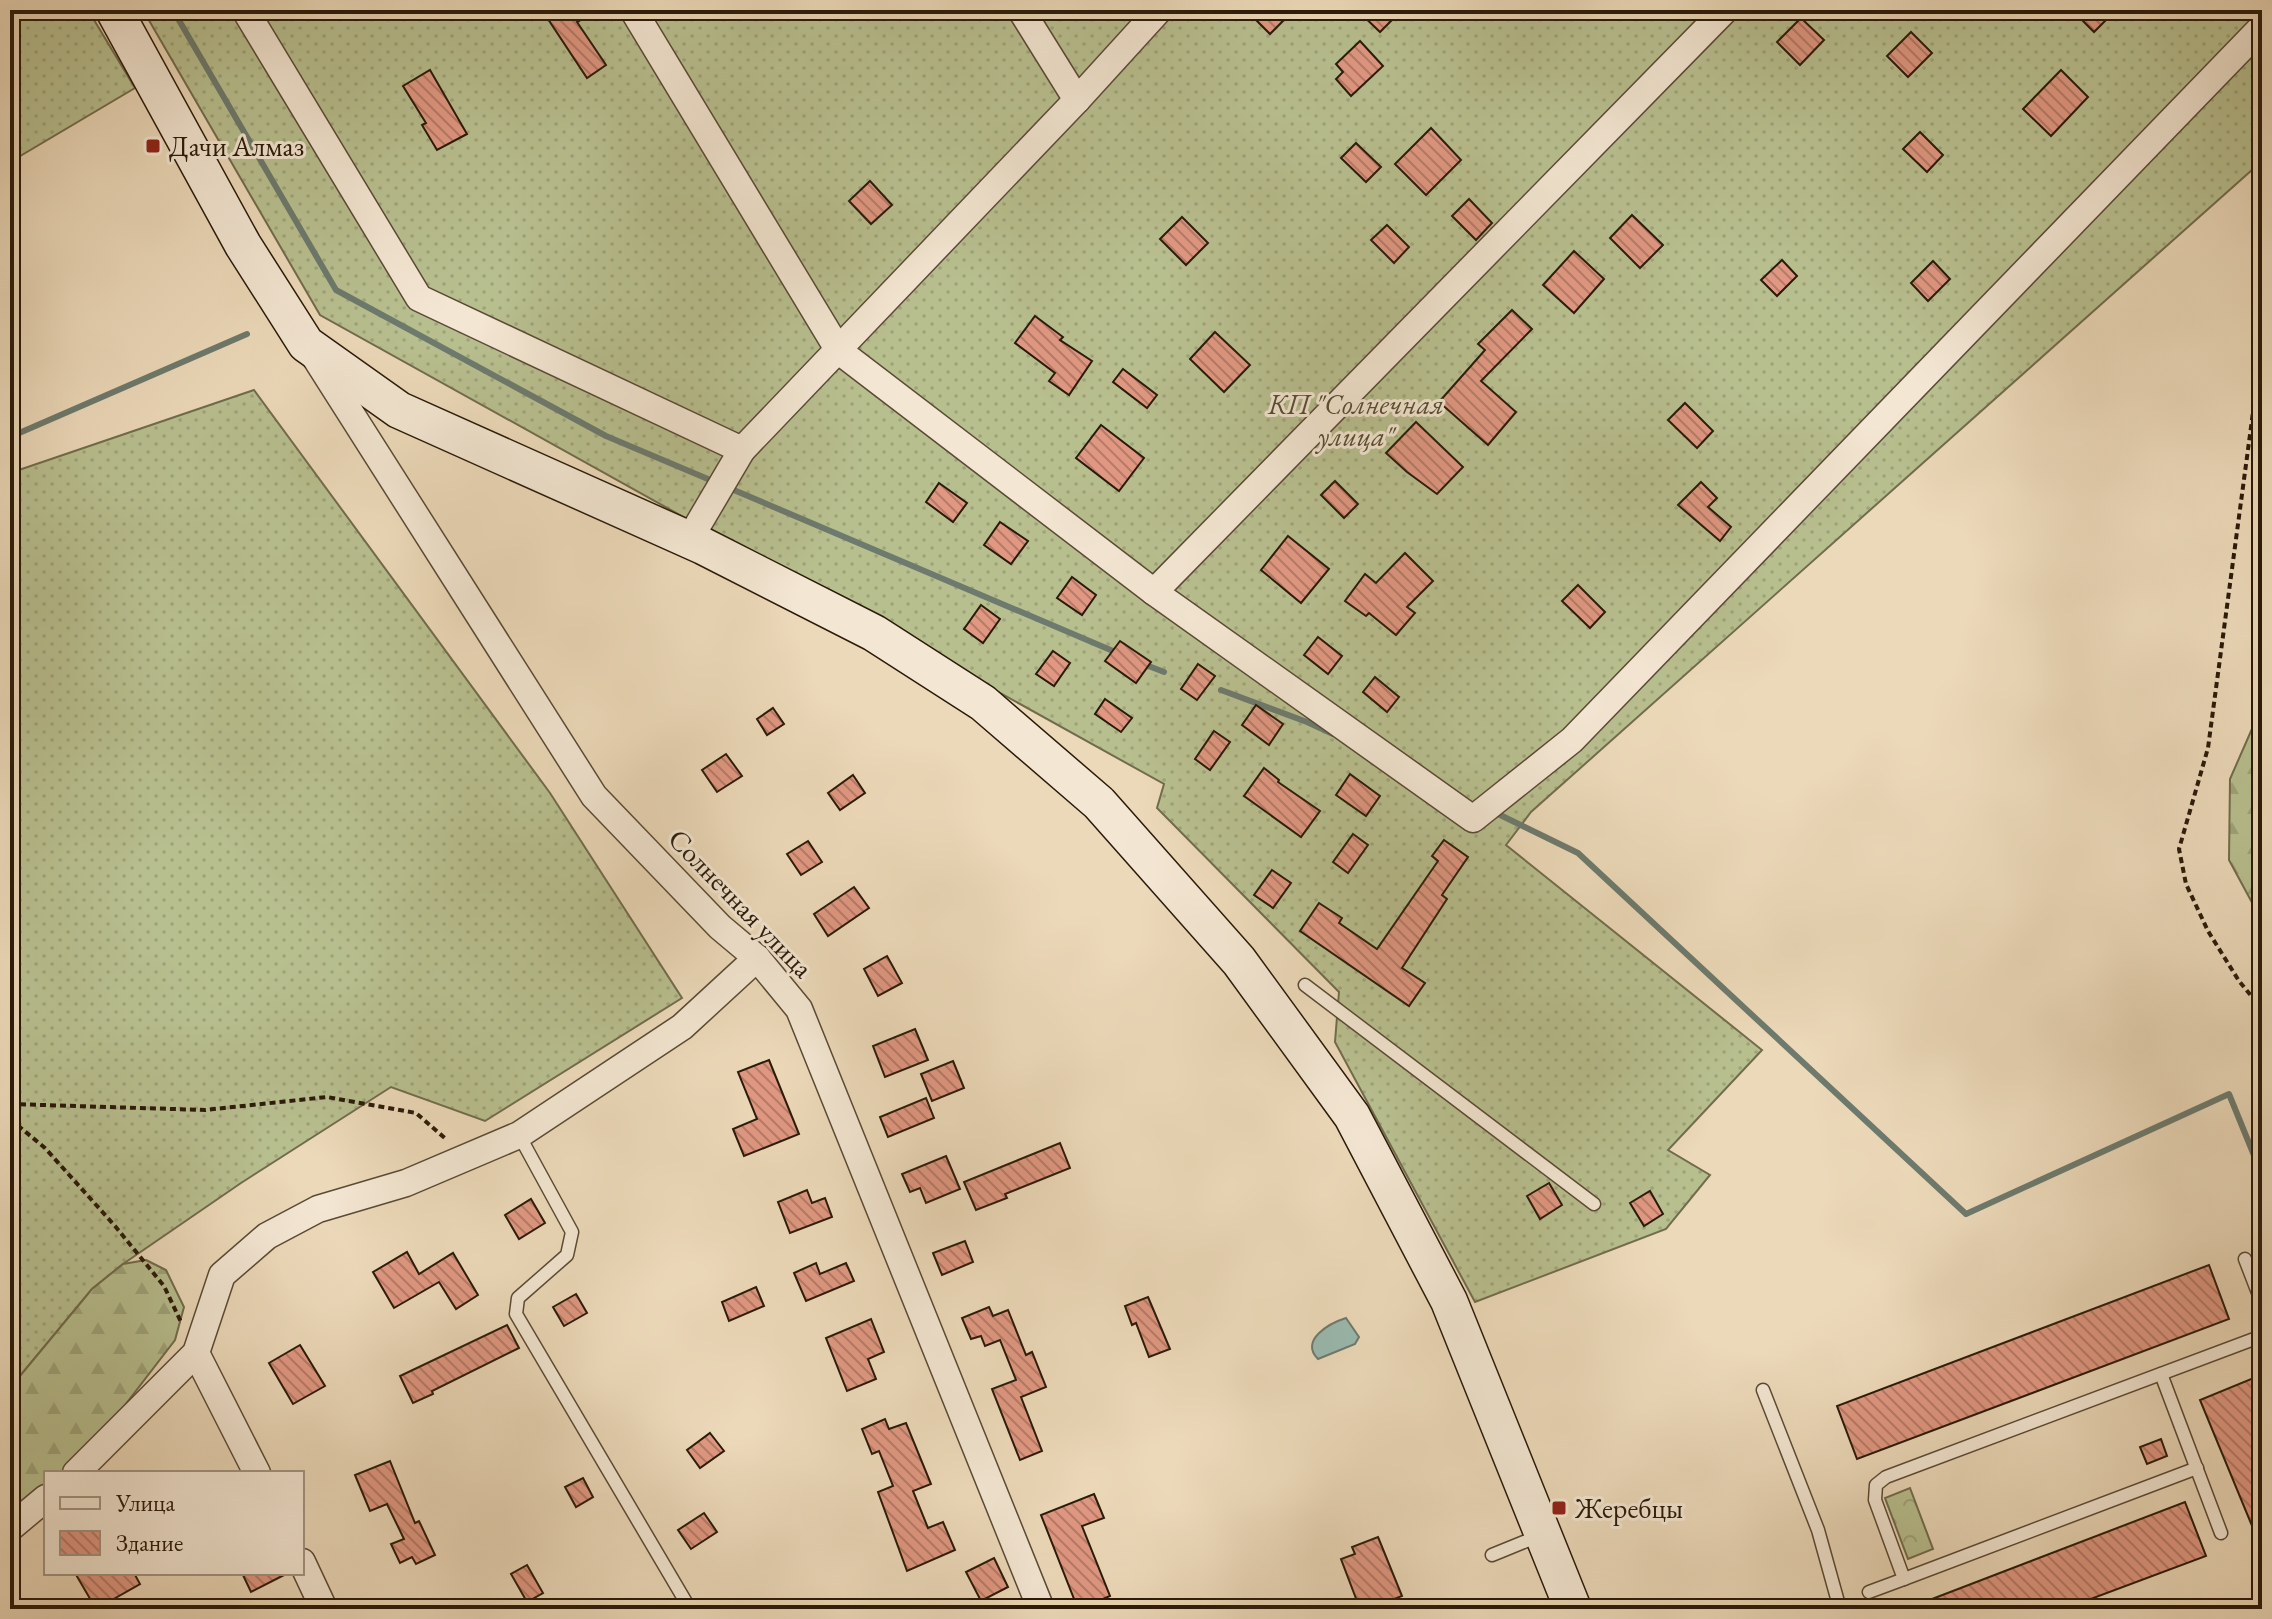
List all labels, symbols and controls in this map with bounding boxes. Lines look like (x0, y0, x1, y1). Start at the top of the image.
place label: Дачи Алмаз (169, 128, 304, 164)
marker: Дачи Алмаз (144, 137, 162, 155)
park label: КП "Солнечная улица" (1267, 386, 1444, 454)
street label: Солнечная улица (661, 821, 822, 986)
legend (44, 1471, 304, 1575)
text: Улица (115, 1487, 175, 1518)
place label: Жеребцы (1574, 1490, 1683, 1526)
marker: Жеребцы (1550, 1499, 1568, 1517)
text: Здание (116, 1527, 183, 1558)

